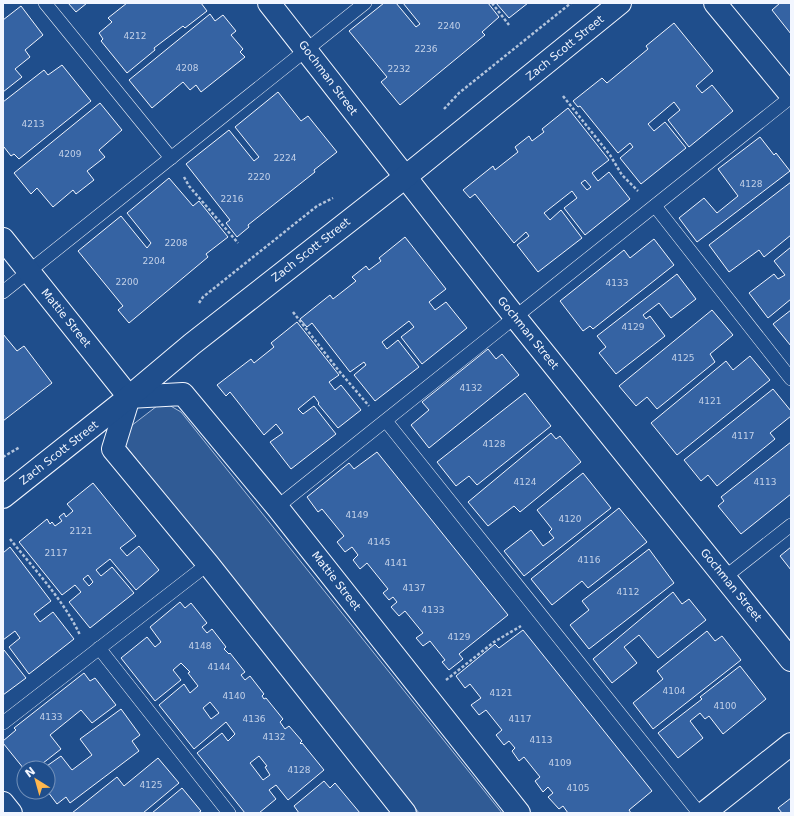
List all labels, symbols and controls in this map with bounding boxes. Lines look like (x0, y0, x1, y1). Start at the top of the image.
street label: Zach Scott Street (524, 12, 607, 83)
house number: 2240 (438, 21, 461, 31)
house number: 4212 (124, 31, 146, 41)
street label: Gochman Street (296, 38, 361, 118)
house number: 2236 (415, 44, 438, 54)
house number: 4208 (176, 63, 199, 73)
house number: 2232 (388, 64, 410, 74)
house number: 4213 (22, 119, 44, 129)
house number: 4209 (59, 149, 82, 159)
house number: 2224 (274, 153, 297, 163)
house number: 2220 (248, 172, 271, 182)
house number: 4128 (740, 179, 763, 189)
house number: 2216 (221, 194, 244, 204)
street label: Zach Scott Street (269, 215, 353, 285)
house number: 2208 (165, 238, 188, 248)
house number: 2204 (143, 256, 166, 266)
house number: 2200 (116, 277, 139, 287)
house number: 4133 (606, 278, 628, 288)
street label: Mattie Street (38, 286, 94, 350)
street label: Gochman Street (495, 294, 562, 372)
house number: 4129 (622, 322, 645, 332)
house number: 4125 (672, 353, 694, 363)
house number: 4132 (460, 383, 482, 393)
house number: 4121 (699, 396, 721, 406)
street label: Zach Scott Street (17, 418, 101, 488)
house number: 4117 (732, 431, 754, 441)
house number: 4128 (483, 439, 506, 449)
house number: 4124 (514, 477, 537, 487)
house number: 4113 (754, 477, 776, 487)
house number: 4149 (346, 510, 369, 520)
house number: 4120 (559, 514, 582, 524)
house number: 2121 (70, 526, 92, 536)
house number: 4145 (368, 537, 390, 547)
street label: Gochman Street (698, 546, 765, 624)
house number: 2117 (45, 548, 67, 558)
street label: Mattie Street (309, 549, 364, 614)
house number: 4116 (578, 555, 601, 565)
house number: 4141 (385, 558, 407, 568)
house number: 4137 (403, 583, 425, 593)
house number: 4112 (617, 587, 639, 597)
house number: 4133 (422, 605, 444, 615)
house number: 4129 (448, 632, 471, 642)
house number: 4148 (189, 641, 212, 651)
house number: 4144 (208, 662, 231, 672)
house number: 4104 (663, 686, 686, 696)
house number: 4121 (490, 688, 512, 698)
house number: 4140 (223, 691, 246, 701)
house number: 4100 (714, 701, 737, 711)
house number: 4133 (40, 712, 62, 722)
house number: 4136 (243, 714, 266, 724)
house number: 4117 (509, 714, 531, 724)
house number: 4132 (263, 732, 285, 742)
house number: 4113 (530, 735, 552, 745)
house number: 4109 (549, 758, 572, 768)
north arrow (16, 760, 56, 800)
text: N (23, 764, 38, 780)
house number: 4128 (288, 765, 311, 775)
house number: 4125 (140, 780, 162, 790)
house number: 4105 (567, 783, 589, 793)

